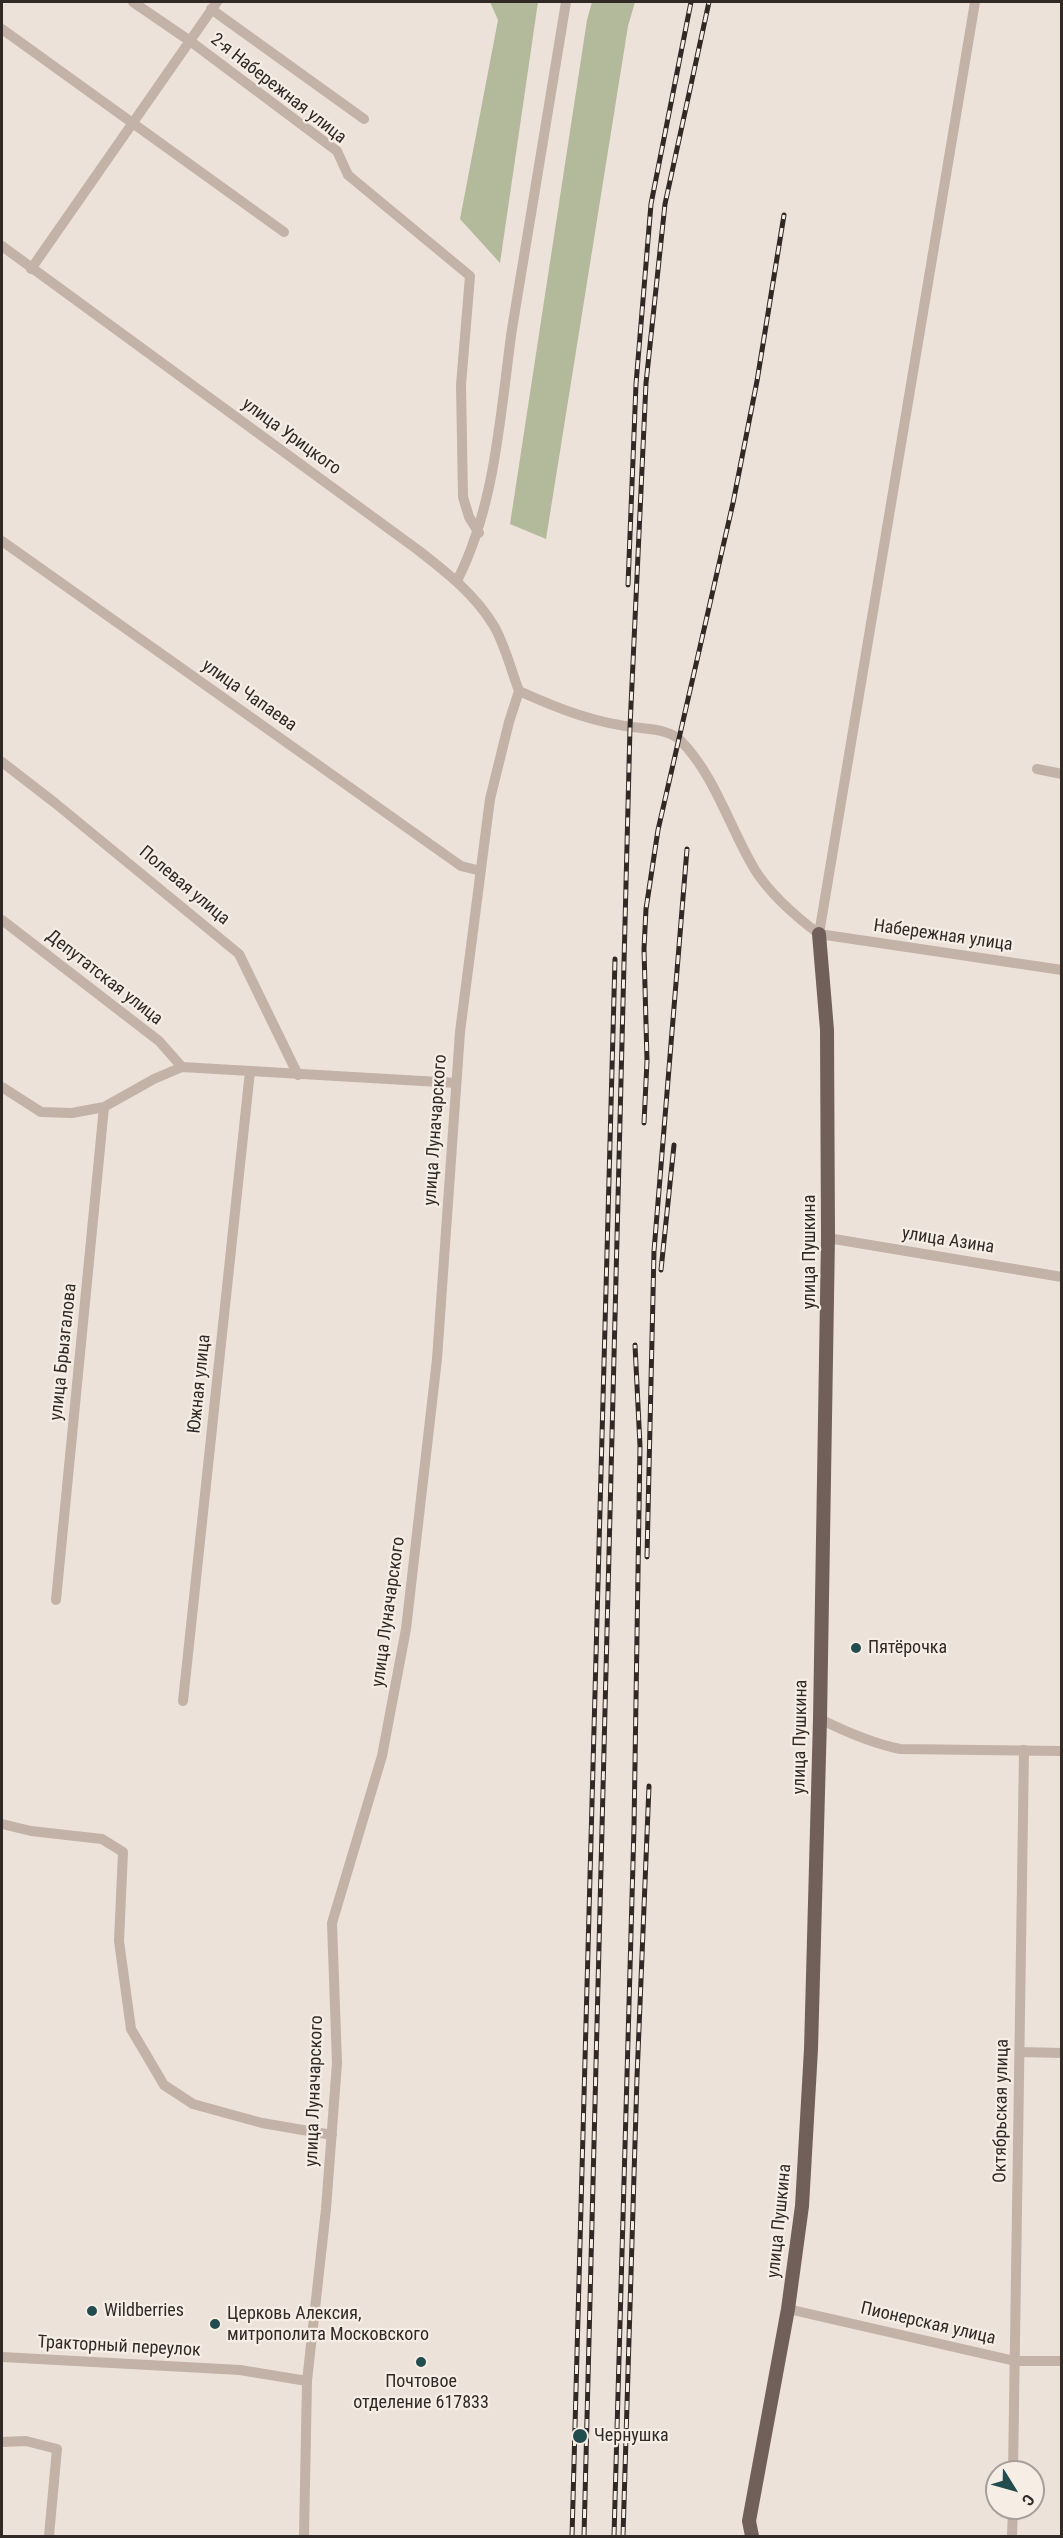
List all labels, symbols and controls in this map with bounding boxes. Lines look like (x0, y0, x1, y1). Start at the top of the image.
street label: 2-я Набережная улица (206, 29, 350, 149)
street label: улица Урицкого (237, 394, 345, 480)
street label: улица Чапаева (197, 655, 301, 737)
street label: Полевая улица (134, 842, 234, 930)
street label: Набережная улица (872, 916, 1014, 956)
street label: Депутатская улица (41, 926, 167, 1030)
street label: улица Луначарского (420, 1054, 452, 1206)
street label: улица Пушкина (799, 1195, 821, 1309)
street label: улица Азина (900, 1223, 996, 1259)
street label: улица Брызгалова (46, 1282, 82, 1422)
street label: Южная улица (184, 1333, 216, 1435)
street label: улица Луначарского (368, 1535, 410, 1689)
place label: Пятёрочка (868, 1637, 947, 1659)
marker: Пятёрочка (849, 1641, 863, 1655)
street label: улица Пушкина (789, 1680, 813, 1794)
street label: улица Луначарского (302, 2015, 328, 2167)
street label: Октябрьская улица (990, 2039, 1014, 2183)
street label: улица Пушкина (763, 2163, 797, 2279)
street label: Пионерская улица (858, 2298, 998, 2350)
place label: Wildberries (104, 2300, 184, 2322)
place label: Церковь Алексия, митрополита Московского (227, 2303, 429, 2346)
marker: Wildberries (85, 2304, 99, 2318)
marker: Церковь Алексия, митрополита Московского (208, 2317, 222, 2331)
street label: Тракторный переулок (37, 2332, 201, 2362)
marker: Почтовое отделение 617833 (414, 2355, 428, 2369)
place label: Почтовое отделение 617833 (353, 2371, 489, 2414)
place label: Чернушка (594, 2425, 669, 2447)
marker: Чернушка (571, 2427, 589, 2445)
north arrow (985, 2460, 1045, 2520)
text: С (1018, 2491, 1039, 2509)

